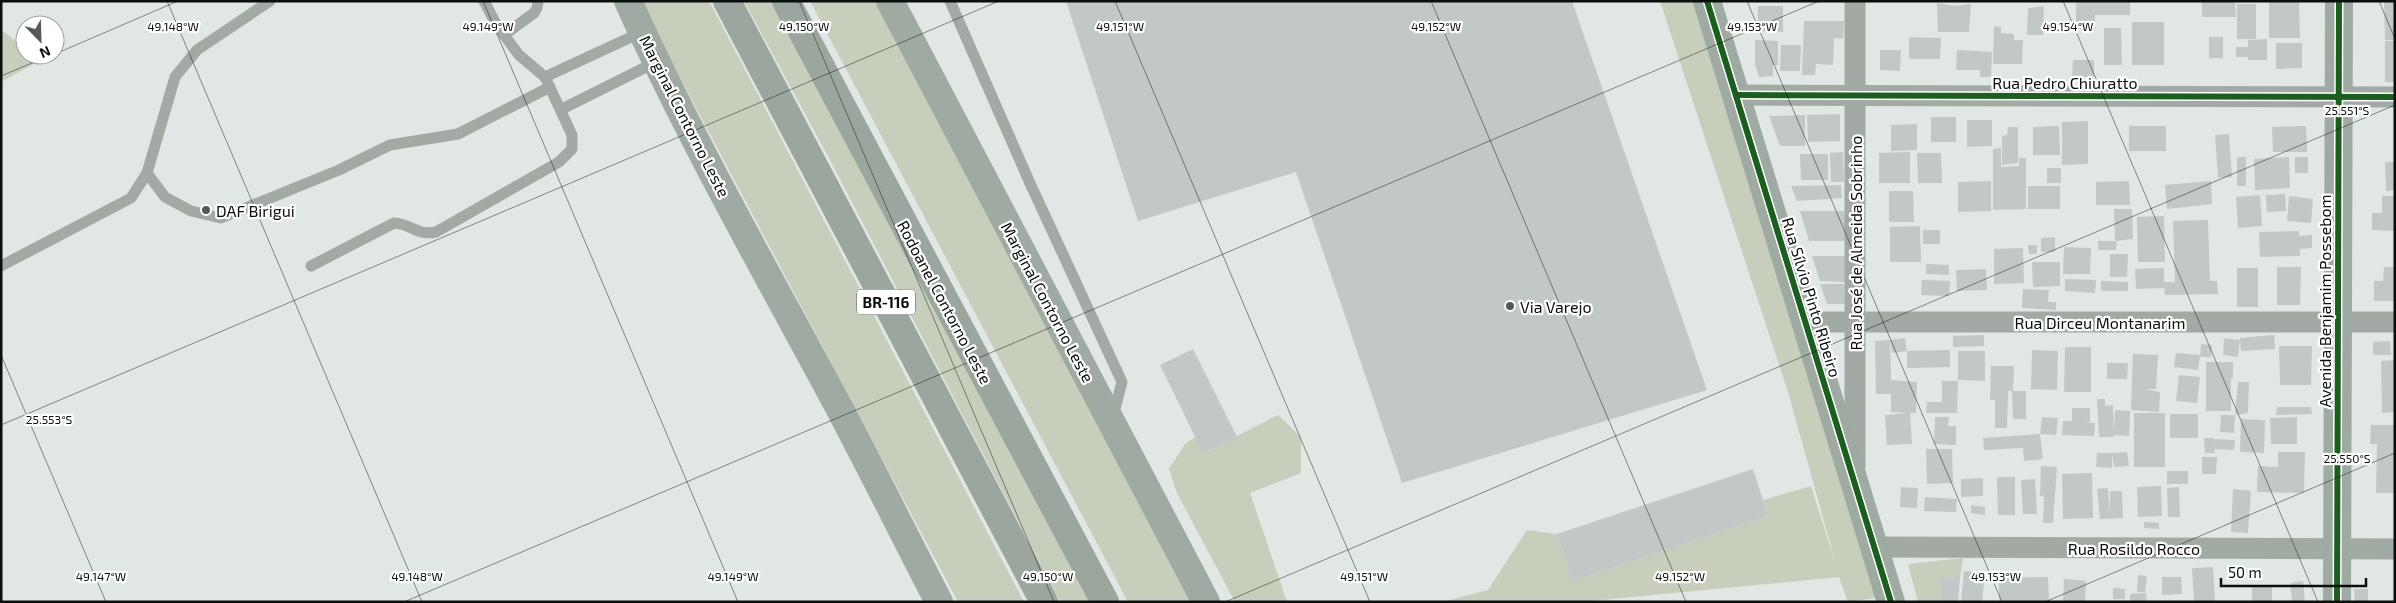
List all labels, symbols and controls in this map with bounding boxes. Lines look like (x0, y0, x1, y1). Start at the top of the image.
north arrow (15, 15, 65, 65)
text: 49.148°W (147, 19, 199, 33)
text: 49.149°W (462, 19, 514, 33)
text: 49.150°W (779, 19, 829, 33)
text: 49.151°W (1096, 19, 1144, 33)
text: 49.152°W (1411, 19, 1461, 33)
text: 49.153°W (1727, 19, 1777, 33)
text: 49.154°W (2043, 19, 2093, 33)
street label: Marginal Contorno Leste (636, 32, 734, 200)
text: N (37, 43, 53, 62)
street label: Rua Pedro Chiuratto (1992, 73, 2138, 92)
text: 25.551°S (2325, 103, 2370, 117)
street label: Rua José de Almeida Sobrinho (1846, 136, 1865, 350)
street label: Avenida Benjamim Possebom (2315, 194, 2335, 408)
place label: DAF Birigui (216, 201, 295, 220)
marker: DAF Birigui (200, 204, 212, 216)
street label: Rua Sílvio Pinto Ribeiro (1779, 215, 1845, 379)
street label: Rodoanel Contorno Leste (894, 217, 996, 387)
street label: Marginal Contorno Leste (998, 219, 1098, 385)
road number: BR-116 (857, 290, 915, 314)
place label: Via Varejo (1520, 297, 1592, 317)
marker: Via Varejo (1504, 300, 1516, 312)
street label: Rua Dirceu Montanarim (2015, 313, 2185, 332)
text: 25.553°S (26, 412, 73, 426)
text: 25.550°S (2323, 451, 2371, 465)
street label: Rua Rosildo Rocco (2068, 539, 2200, 558)
scale bar (2221, 556, 2366, 588)
text: 50 m (2228, 563, 2262, 581)
text: 49.147°W (76, 569, 126, 583)
text: 49.148°W (391, 569, 443, 583)
text: 49.149°W (707, 569, 759, 583)
text: 49.150°W (1023, 569, 1073, 583)
text: 49.151°W (1340, 569, 1388, 583)
text: 49.152°W (1655, 569, 1705, 583)
text: 49.153°W (1971, 569, 2021, 583)

